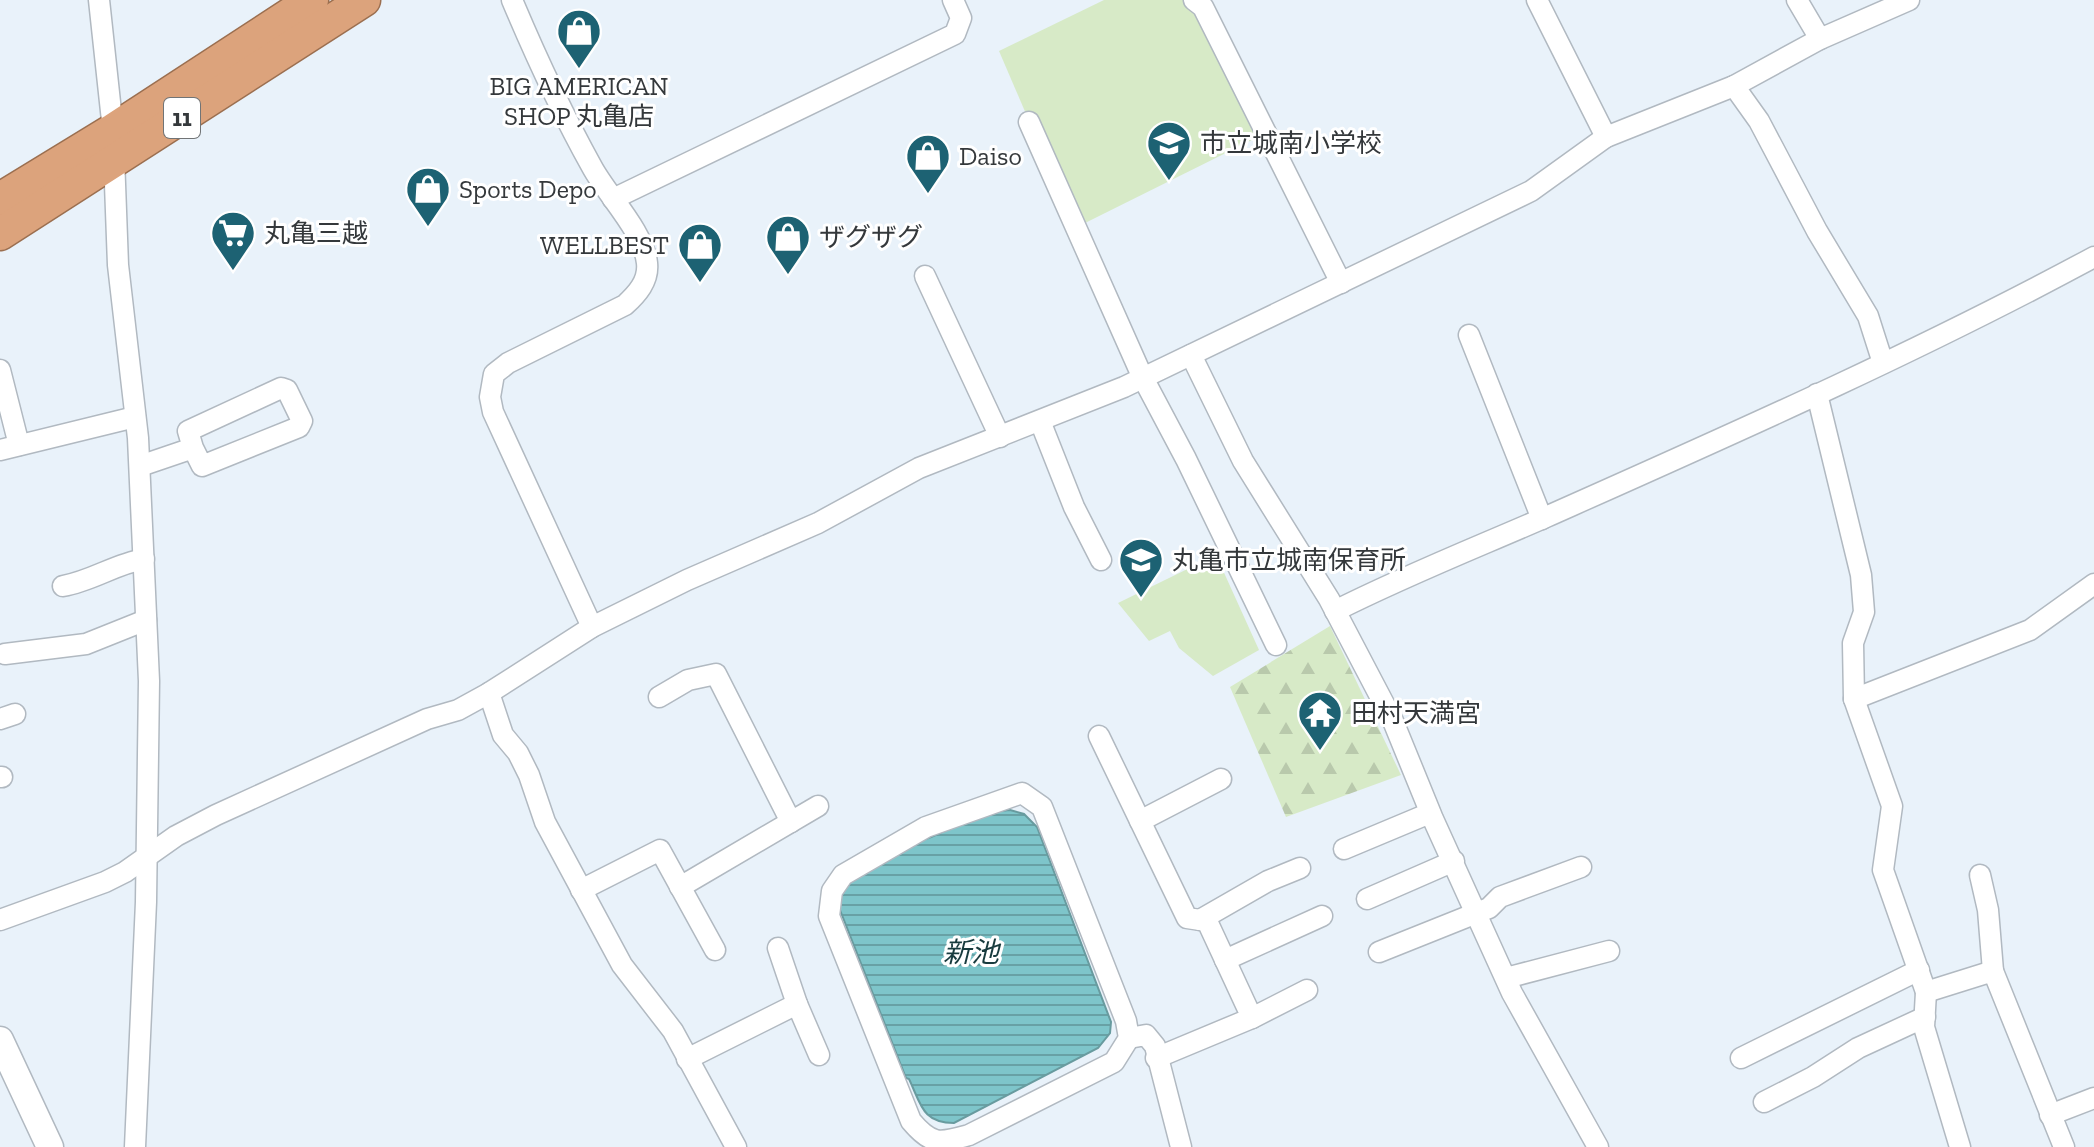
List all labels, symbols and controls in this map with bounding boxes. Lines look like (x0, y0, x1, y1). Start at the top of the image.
shop icon: BIG AMERICAN SHOP 丸亀店 (555, 7, 603, 70)
place label: BIG AMERICAN SHOP 丸亀店 (490, 70, 668, 132)
road number: 11 (164, 98, 200, 138)
school or university icon: 市立城南小学校 (1145, 119, 1193, 182)
place label: 市立城南小学校 (1200, 127, 1382, 159)
shop icon: Daiso (904, 132, 952, 195)
place label: Daiso (959, 140, 1022, 172)
shop icon: Sports Depo (404, 165, 452, 228)
place label: Sports Depo (459, 173, 597, 205)
supermarket icon: 丸亀三越 (209, 209, 257, 272)
shop icon: ザグザグ (764, 213, 812, 276)
place label: 丸亀三越 (264, 217, 368, 249)
shop icon: WELLBEST (676, 221, 724, 284)
place label: ザグザグ (819, 221, 923, 253)
place label: WELLBEST (540, 229, 669, 261)
school or university icon: 丸亀市立城南保育所 (1117, 536, 1165, 599)
place label: 丸亀市立城南保育所 (1172, 544, 1406, 576)
temple icon: 田村天満宮 (1296, 689, 1344, 752)
place label: 田村天満宮 (1351, 697, 1481, 729)
water label: 新池 (943, 936, 1002, 969)

